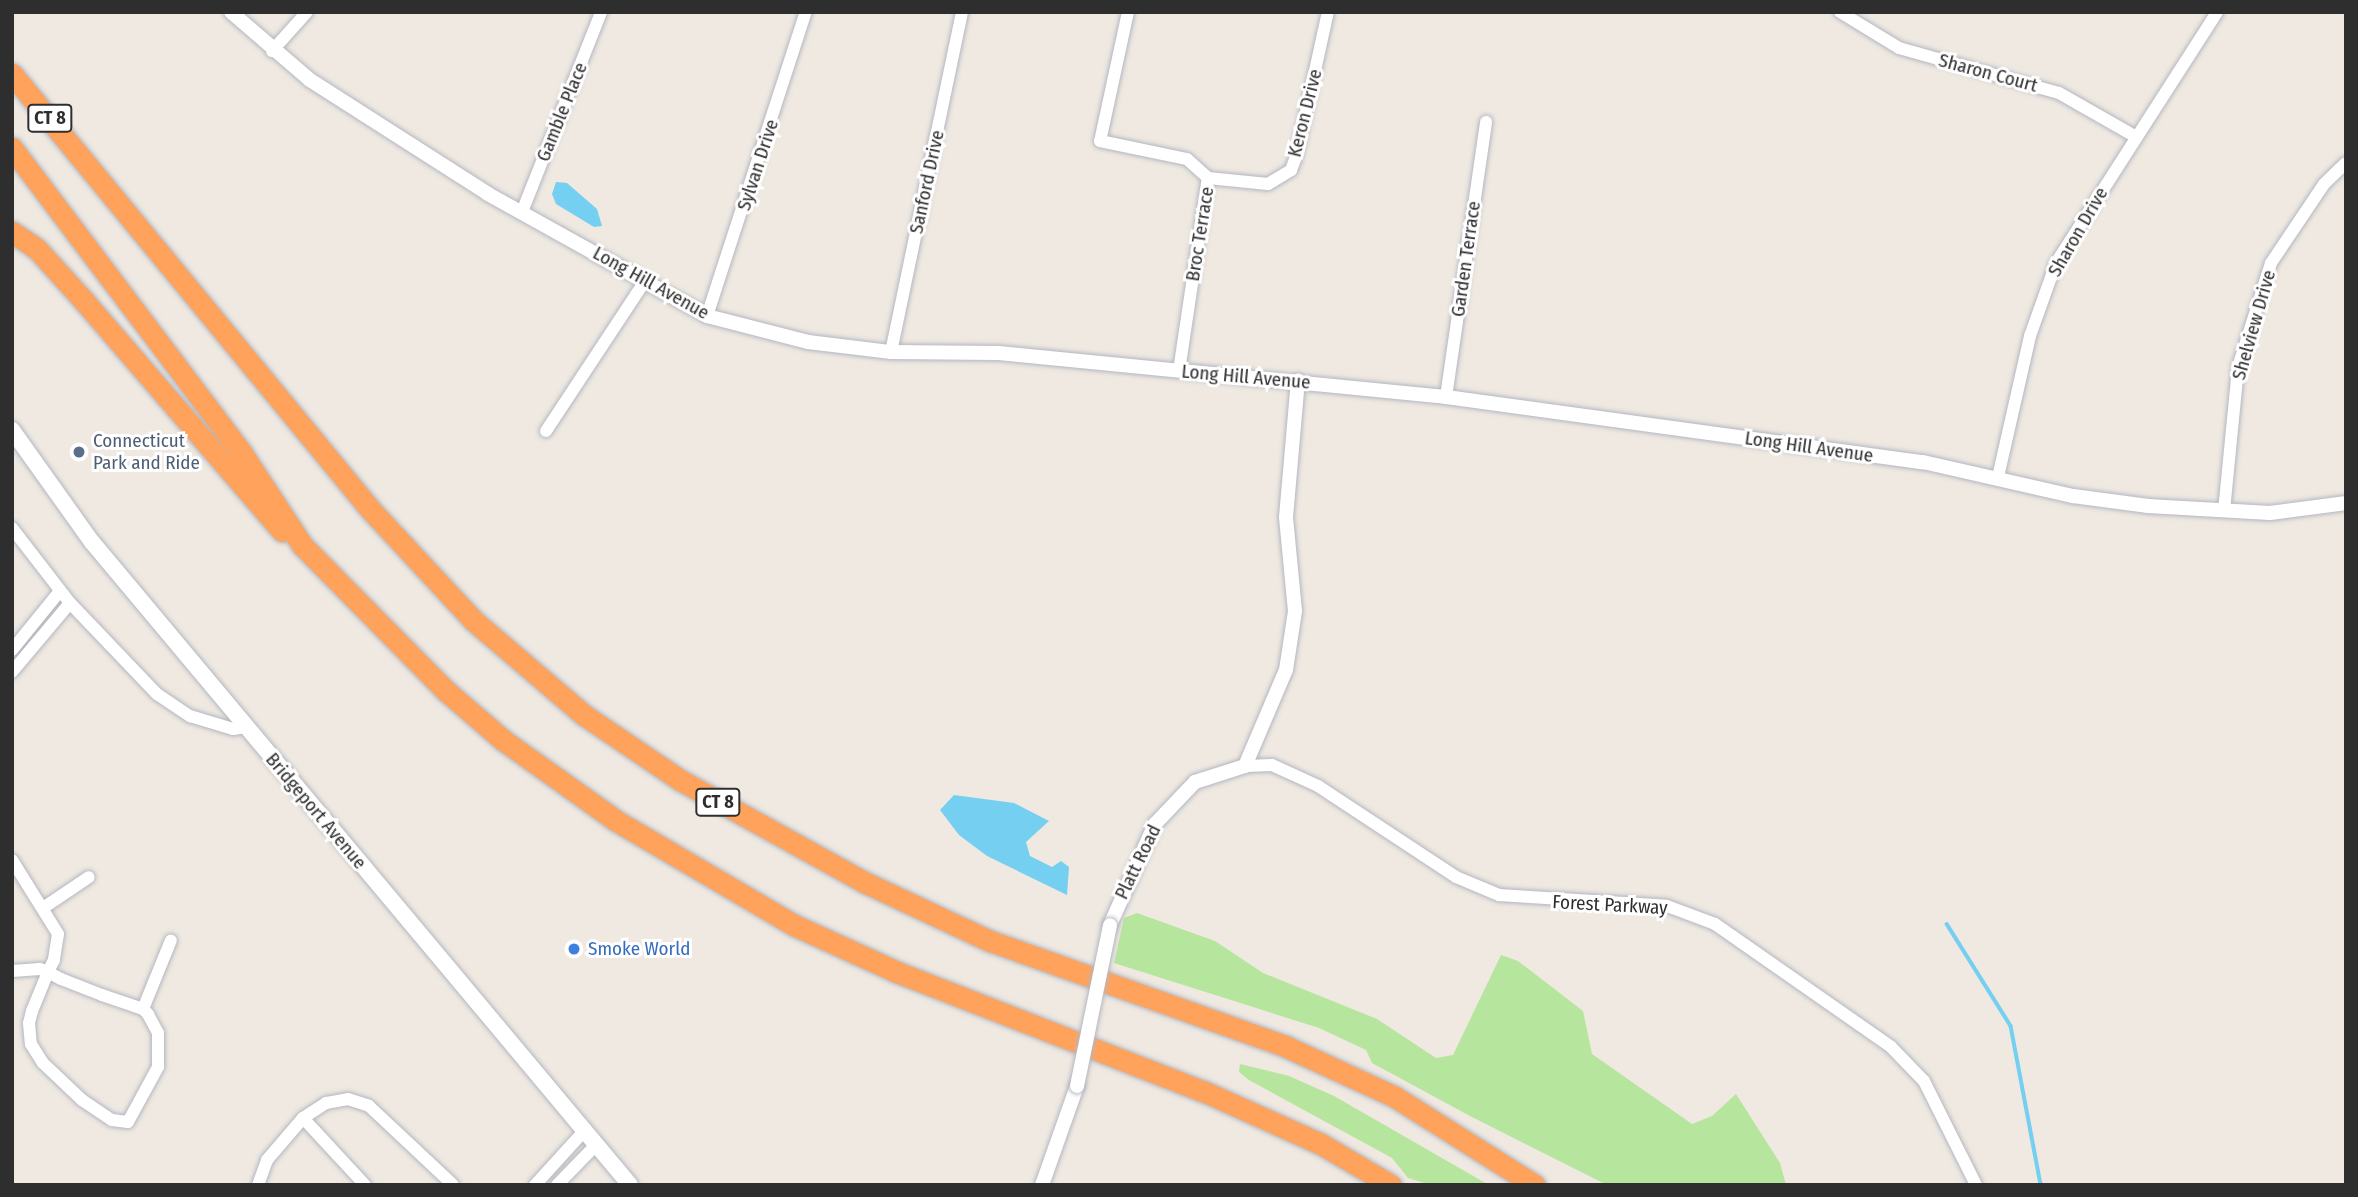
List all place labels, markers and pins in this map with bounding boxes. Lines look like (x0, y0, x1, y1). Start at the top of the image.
place label: Connecticut Park and Ride (93, 430, 200, 474)
marker: Connecticut Park and Ride (71, 444, 87, 460)
place label: Smoke World (588, 938, 690, 960)
marker: Smoke World (566, 941, 582, 957)

